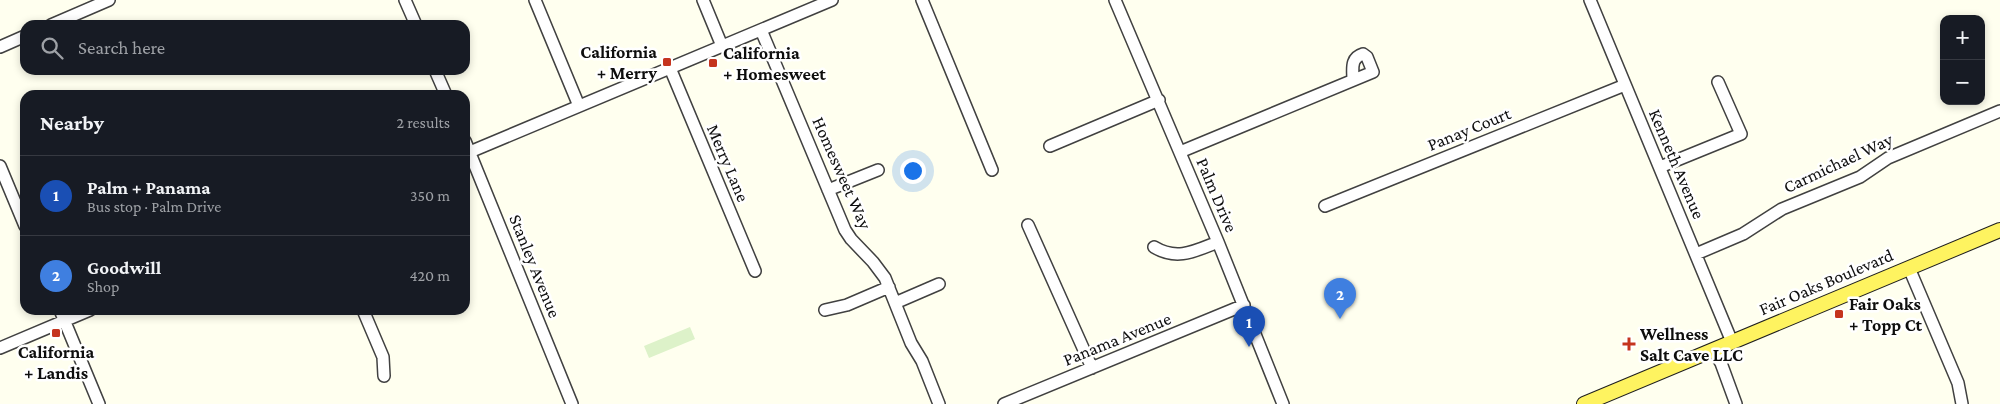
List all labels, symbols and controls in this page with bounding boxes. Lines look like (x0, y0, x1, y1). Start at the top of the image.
map controls (1940, 15, 1985, 105)
button: + (1940, 15, 1985, 60)
search box (20, 20, 470, 75)
icon: search (38, 34, 66, 62)
text: Search here (78, 37, 165, 58)
place label: California + Merry (580, 42, 657, 83)
place label: California + Homesweet (723, 43, 826, 84)
marker: California + Merry (661, 56, 673, 68)
marker: California + Homesweet (707, 57, 719, 69)
button: − (1940, 60, 1985, 105)
street label: Panay Court (1424, 103, 1515, 155)
street label: Kenneth Avenue (1645, 106, 1709, 222)
text: Nearby (40, 111, 104, 135)
text: 2 results (397, 114, 450, 131)
street label: Homesweet Way (808, 114, 876, 233)
street label: Merry Lane (703, 121, 753, 205)
street label: Carmichael Way (1780, 129, 1896, 197)
street label: Palm Drive (1192, 155, 1242, 235)
your location (900, 158, 926, 184)
text: Palm + Panama (87, 177, 211, 198)
text: 1 (53, 187, 59, 204)
text: 350 m (410, 187, 450, 204)
text: Bus stop · Palm Drive (87, 198, 221, 215)
street label: Stanley Avenue (505, 211, 565, 321)
street label: Fair Oaks Boulevard (1756, 245, 1896, 319)
text: Goodwill (87, 257, 161, 278)
text: 2 (52, 267, 60, 284)
text: 420 m (409, 267, 450, 284)
text: Shop (87, 278, 119, 295)
pin: 2 (1324, 278, 1356, 319)
place label: Fair Oaks + Topp Ct (1849, 294, 1923, 335)
pin: 1 (1233, 306, 1265, 347)
street label: Panama Avenue (1060, 308, 1174, 370)
marker: Fair Oaks + Topp Ct (1833, 308, 1845, 320)
place label: Wellness Salt Cave LLC (1639, 324, 1743, 365)
marker: California + Landis (50, 327, 62, 339)
marker: Wellness Salt Cave LLC (1622, 337, 1636, 351)
place label: California + Landis (18, 342, 95, 383)

